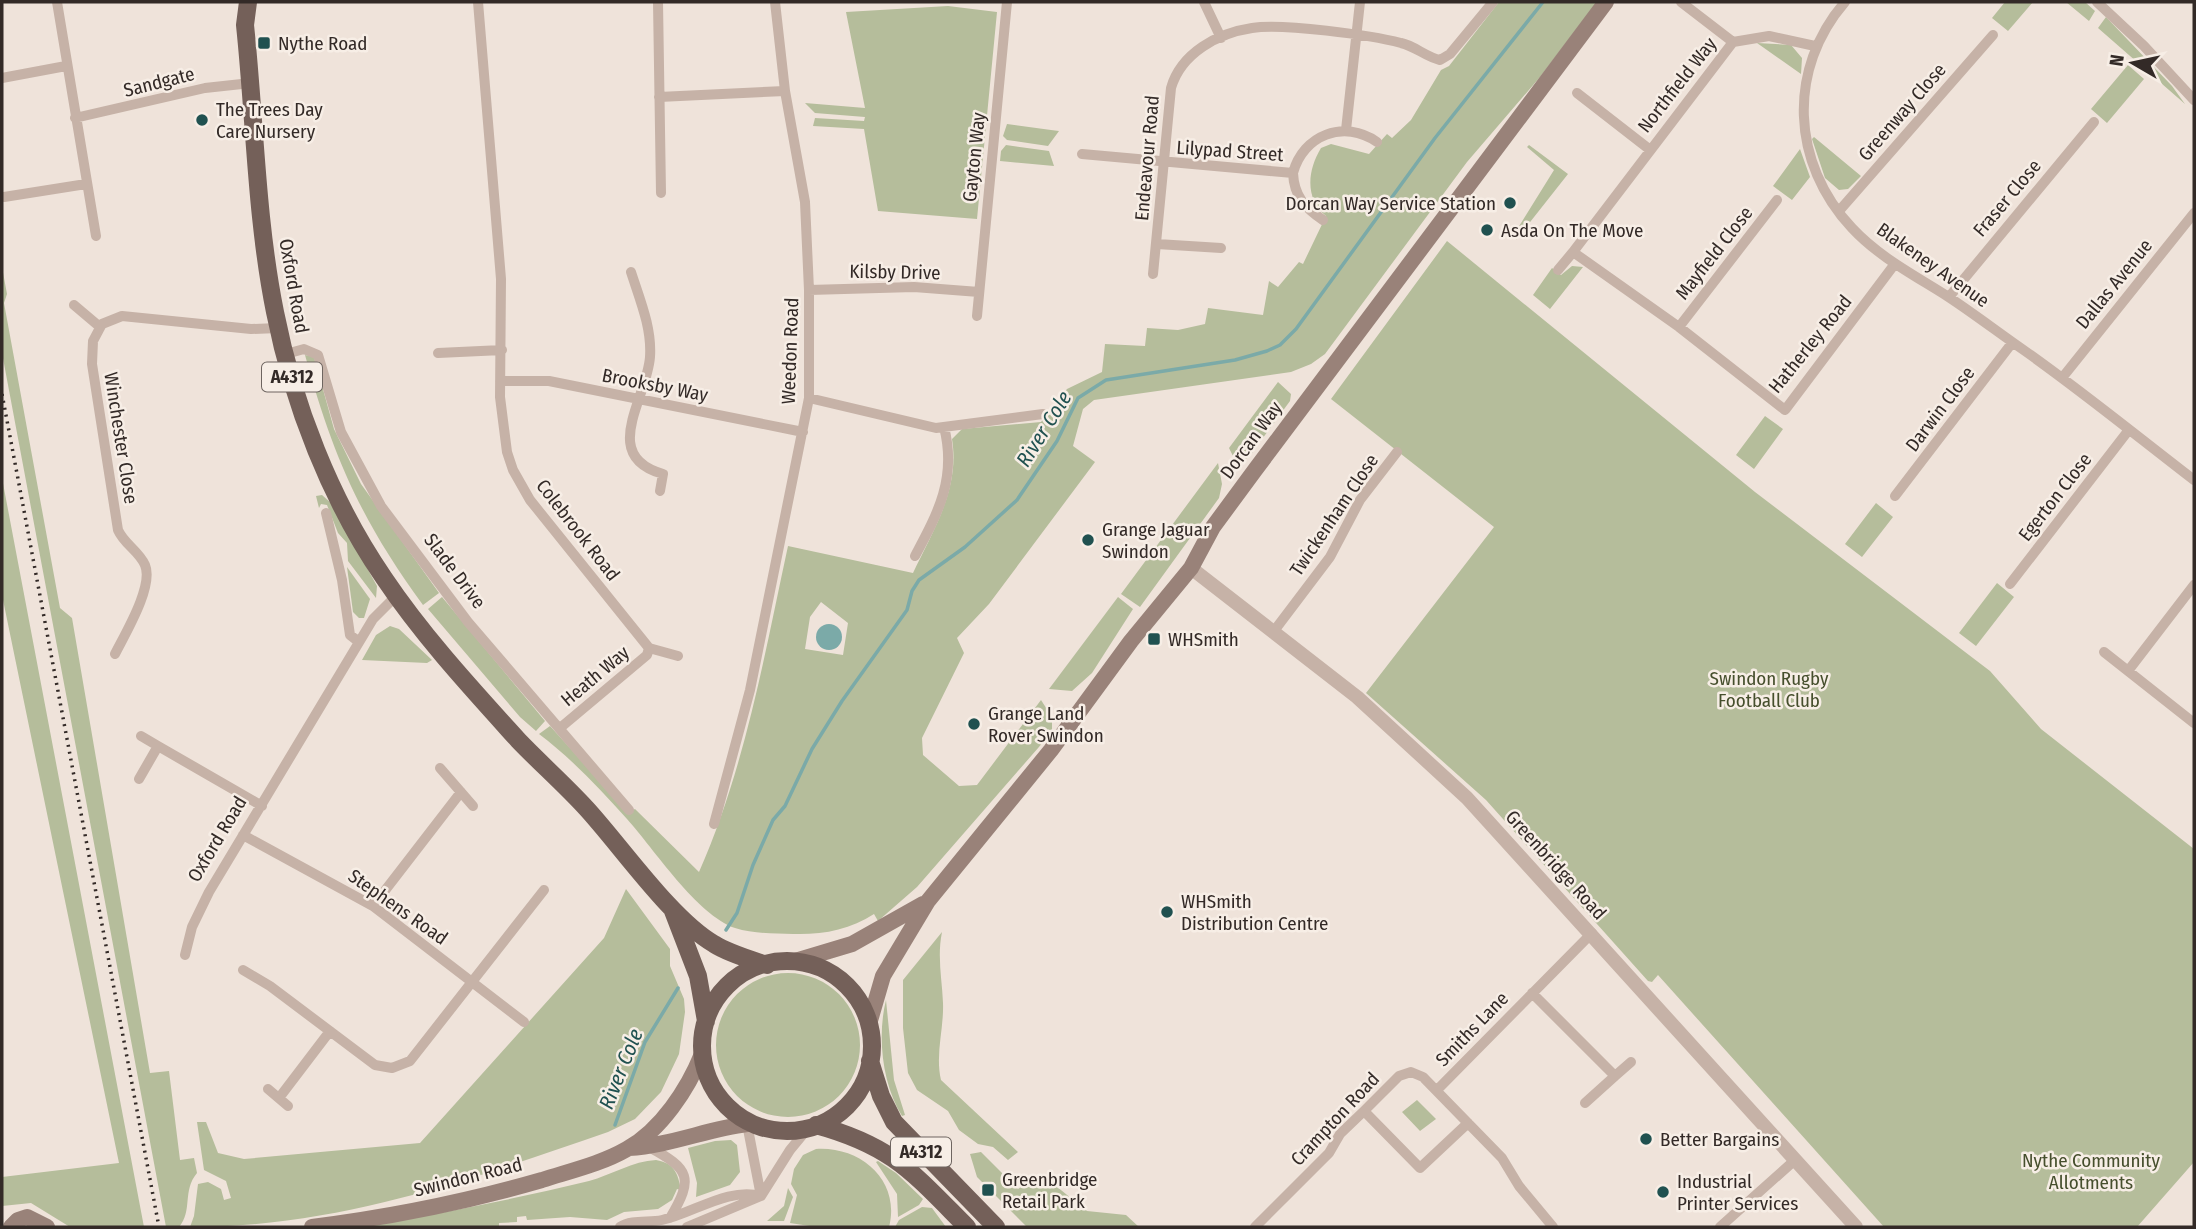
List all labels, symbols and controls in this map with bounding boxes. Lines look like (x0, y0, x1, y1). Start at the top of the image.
north arrow (2098, 28, 2168, 98)
place label: Nythe Road (278, 32, 367, 55)
street label: Northfield Way (1633, 32, 1722, 137)
marker: Nythe Road (256, 35, 272, 51)
text: N (2104, 53, 2129, 68)
street label: Greenway Close (1853, 58, 1951, 166)
street label: Sandgate (121, 62, 197, 102)
street label: Endeavour Road (1130, 94, 1164, 222)
place label: The Trees Day Care Nursery (216, 98, 323, 143)
street label: Gayton Way (958, 111, 990, 203)
marker: The Trees Day Care Nursery (194, 112, 210, 128)
street label: Lilypad Street (1176, 136, 1285, 166)
street label: Fraser Close (1968, 155, 2046, 241)
place label: Dorcan Way Service Station (1285, 192, 1496, 215)
marker: Dorcan Way Service Station (1502, 195, 1518, 211)
street label: Mayfield Close (1671, 202, 1757, 304)
street label: Blakeney Avenue (1872, 218, 1994, 312)
place label: Asda On The Move (1501, 219, 1643, 242)
marker: Asda On The Move (1479, 222, 1495, 238)
street label: Dallas Avenue (2071, 234, 2157, 334)
street label: Oxford Road (274, 237, 314, 335)
street label: Kilsby Drive (849, 260, 941, 284)
street label: Hatherley Road (1763, 290, 1857, 398)
street label: Weedon Road (777, 297, 803, 405)
road number: A4312 (262, 362, 322, 391)
street label: Darwin Close (1901, 362, 1979, 456)
street label: Brooksby Way (600, 363, 710, 407)
street label: Winchester Close (99, 371, 143, 505)
water label: River Cole (1011, 386, 1077, 472)
street label: Dorcan Way (1215, 396, 1287, 483)
street label: Egerton Close (2013, 448, 2097, 546)
street label: Twickenham Close (1285, 450, 1383, 580)
street label: Colebrook Road (531, 475, 625, 585)
place label: Grange Jaguar Swindon (1102, 518, 1210, 563)
street label: Slade Drive (419, 529, 491, 613)
marker: Grange Jaguar Swindon (1080, 532, 1096, 548)
place label: WHSmith (1168, 628, 1239, 651)
marker: WHSmith (1146, 631, 1162, 647)
street label: Heath Way (556, 641, 634, 711)
park label: Swindon Rugby Football Club (1709, 667, 1829, 712)
place label: Grange Land Rover Swindon (988, 702, 1104, 747)
marker: Grange Land Rover Swindon (966, 716, 982, 732)
street label: Oxford Road (182, 792, 252, 886)
street label: Greenbridge Road (1501, 806, 1611, 924)
street label: Stephens Road (344, 864, 452, 950)
place label: WHSmith Distribution Centre (1181, 890, 1328, 935)
marker: WHSmith Distribution Centre (1159, 904, 1175, 920)
street label: Smiths Lane (1431, 987, 1513, 1071)
water label: River Cole (593, 1025, 649, 1113)
street label: Crampton Road (1286, 1068, 1384, 1170)
place label: Better Bargains (1660, 1128, 1779, 1151)
marker: Better Bargains (1638, 1131, 1654, 1147)
road number: A4312 (891, 1138, 951, 1167)
park label: Nythe Community Allotments (2022, 1149, 2160, 1194)
street label: Swindon Road (412, 1152, 524, 1202)
place label: Greenbridge Retail Park (1002, 1168, 1098, 1213)
place label: Industrial Printer Services (1677, 1170, 1798, 1215)
marker: Greenbridge Retail Park (980, 1182, 996, 1198)
marker: Industrial Printer Services (1655, 1184, 1671, 1200)

